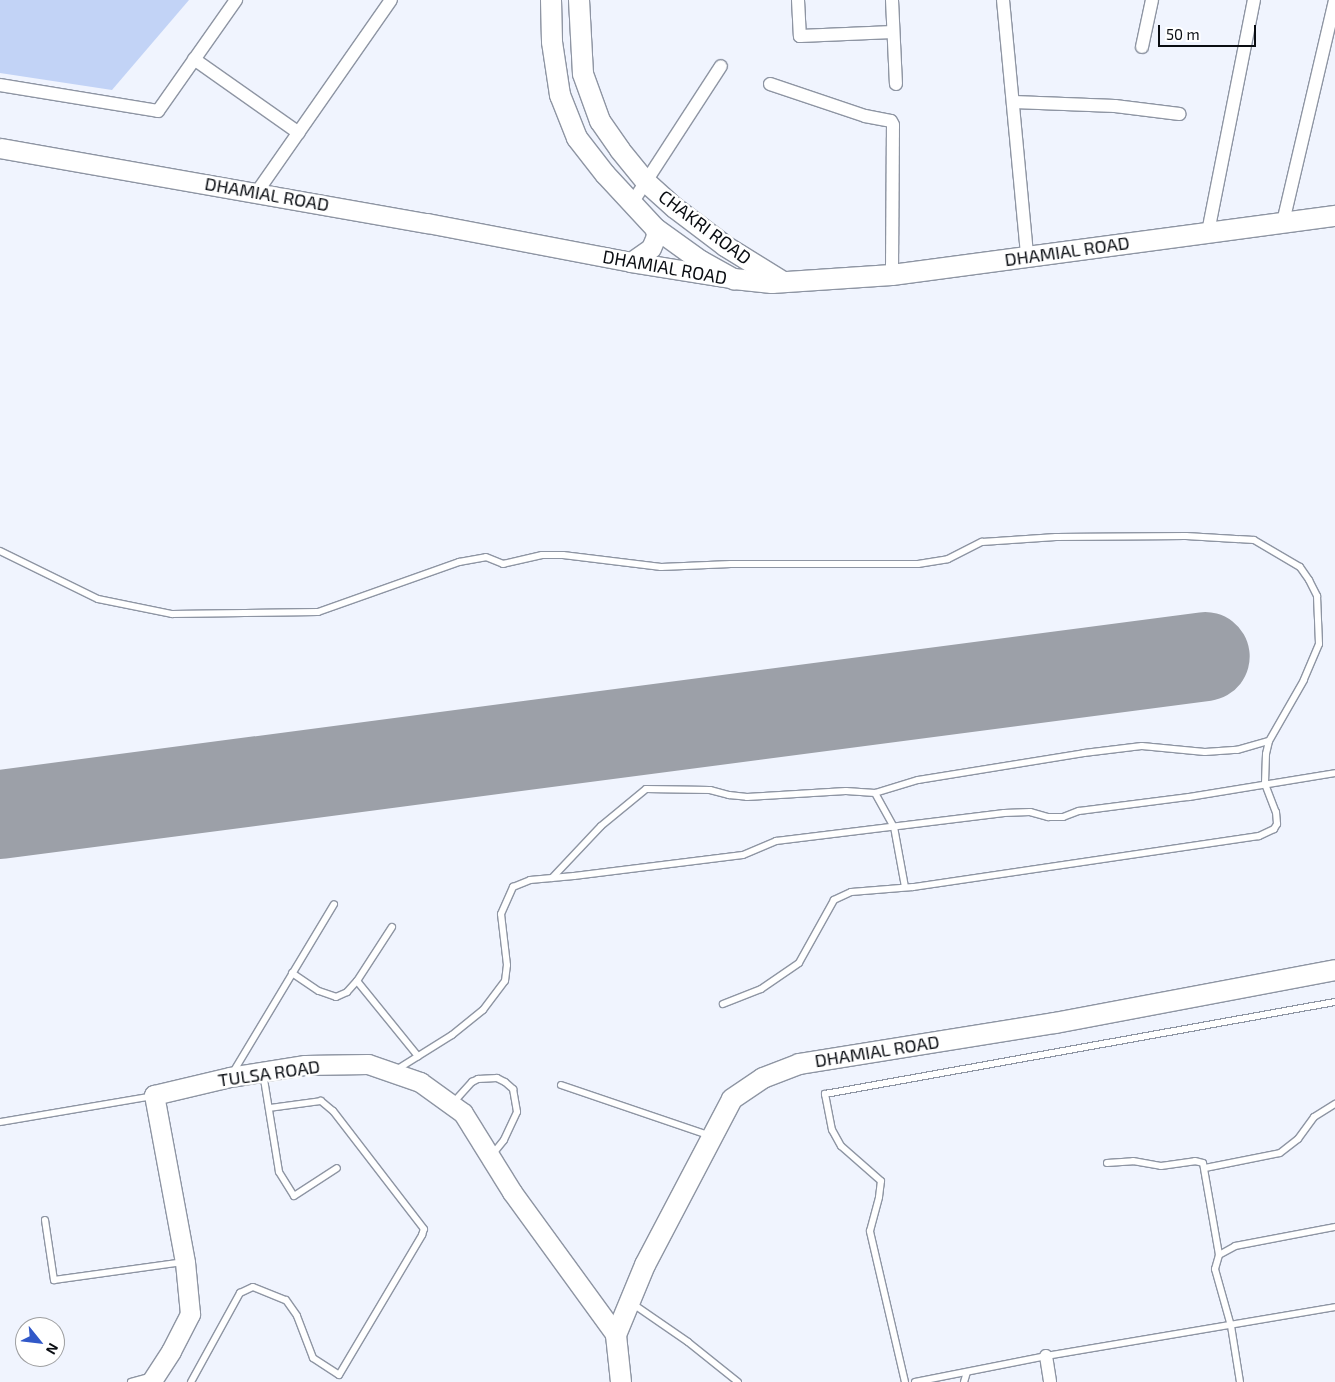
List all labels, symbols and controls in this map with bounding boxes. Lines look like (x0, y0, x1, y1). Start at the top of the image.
scale bar (1160, 15, 1258, 47)
text: 50 m (1166, 25, 1200, 43)
street label: DHAMIAL ROAD (203, 172, 331, 216)
street label: CHAKRI ROAD (654, 185, 756, 269)
street label: DHAMIAL ROAD (1003, 232, 1131, 270)
street label: DHAMIAL ROAD (601, 245, 729, 289)
street label: DHAMIAL ROAD (813, 1030, 941, 1072)
street label: TULSA ROAD (216, 1055, 322, 1091)
north arrow (15, 1317, 65, 1367)
text: N (43, 1340, 63, 1358)

